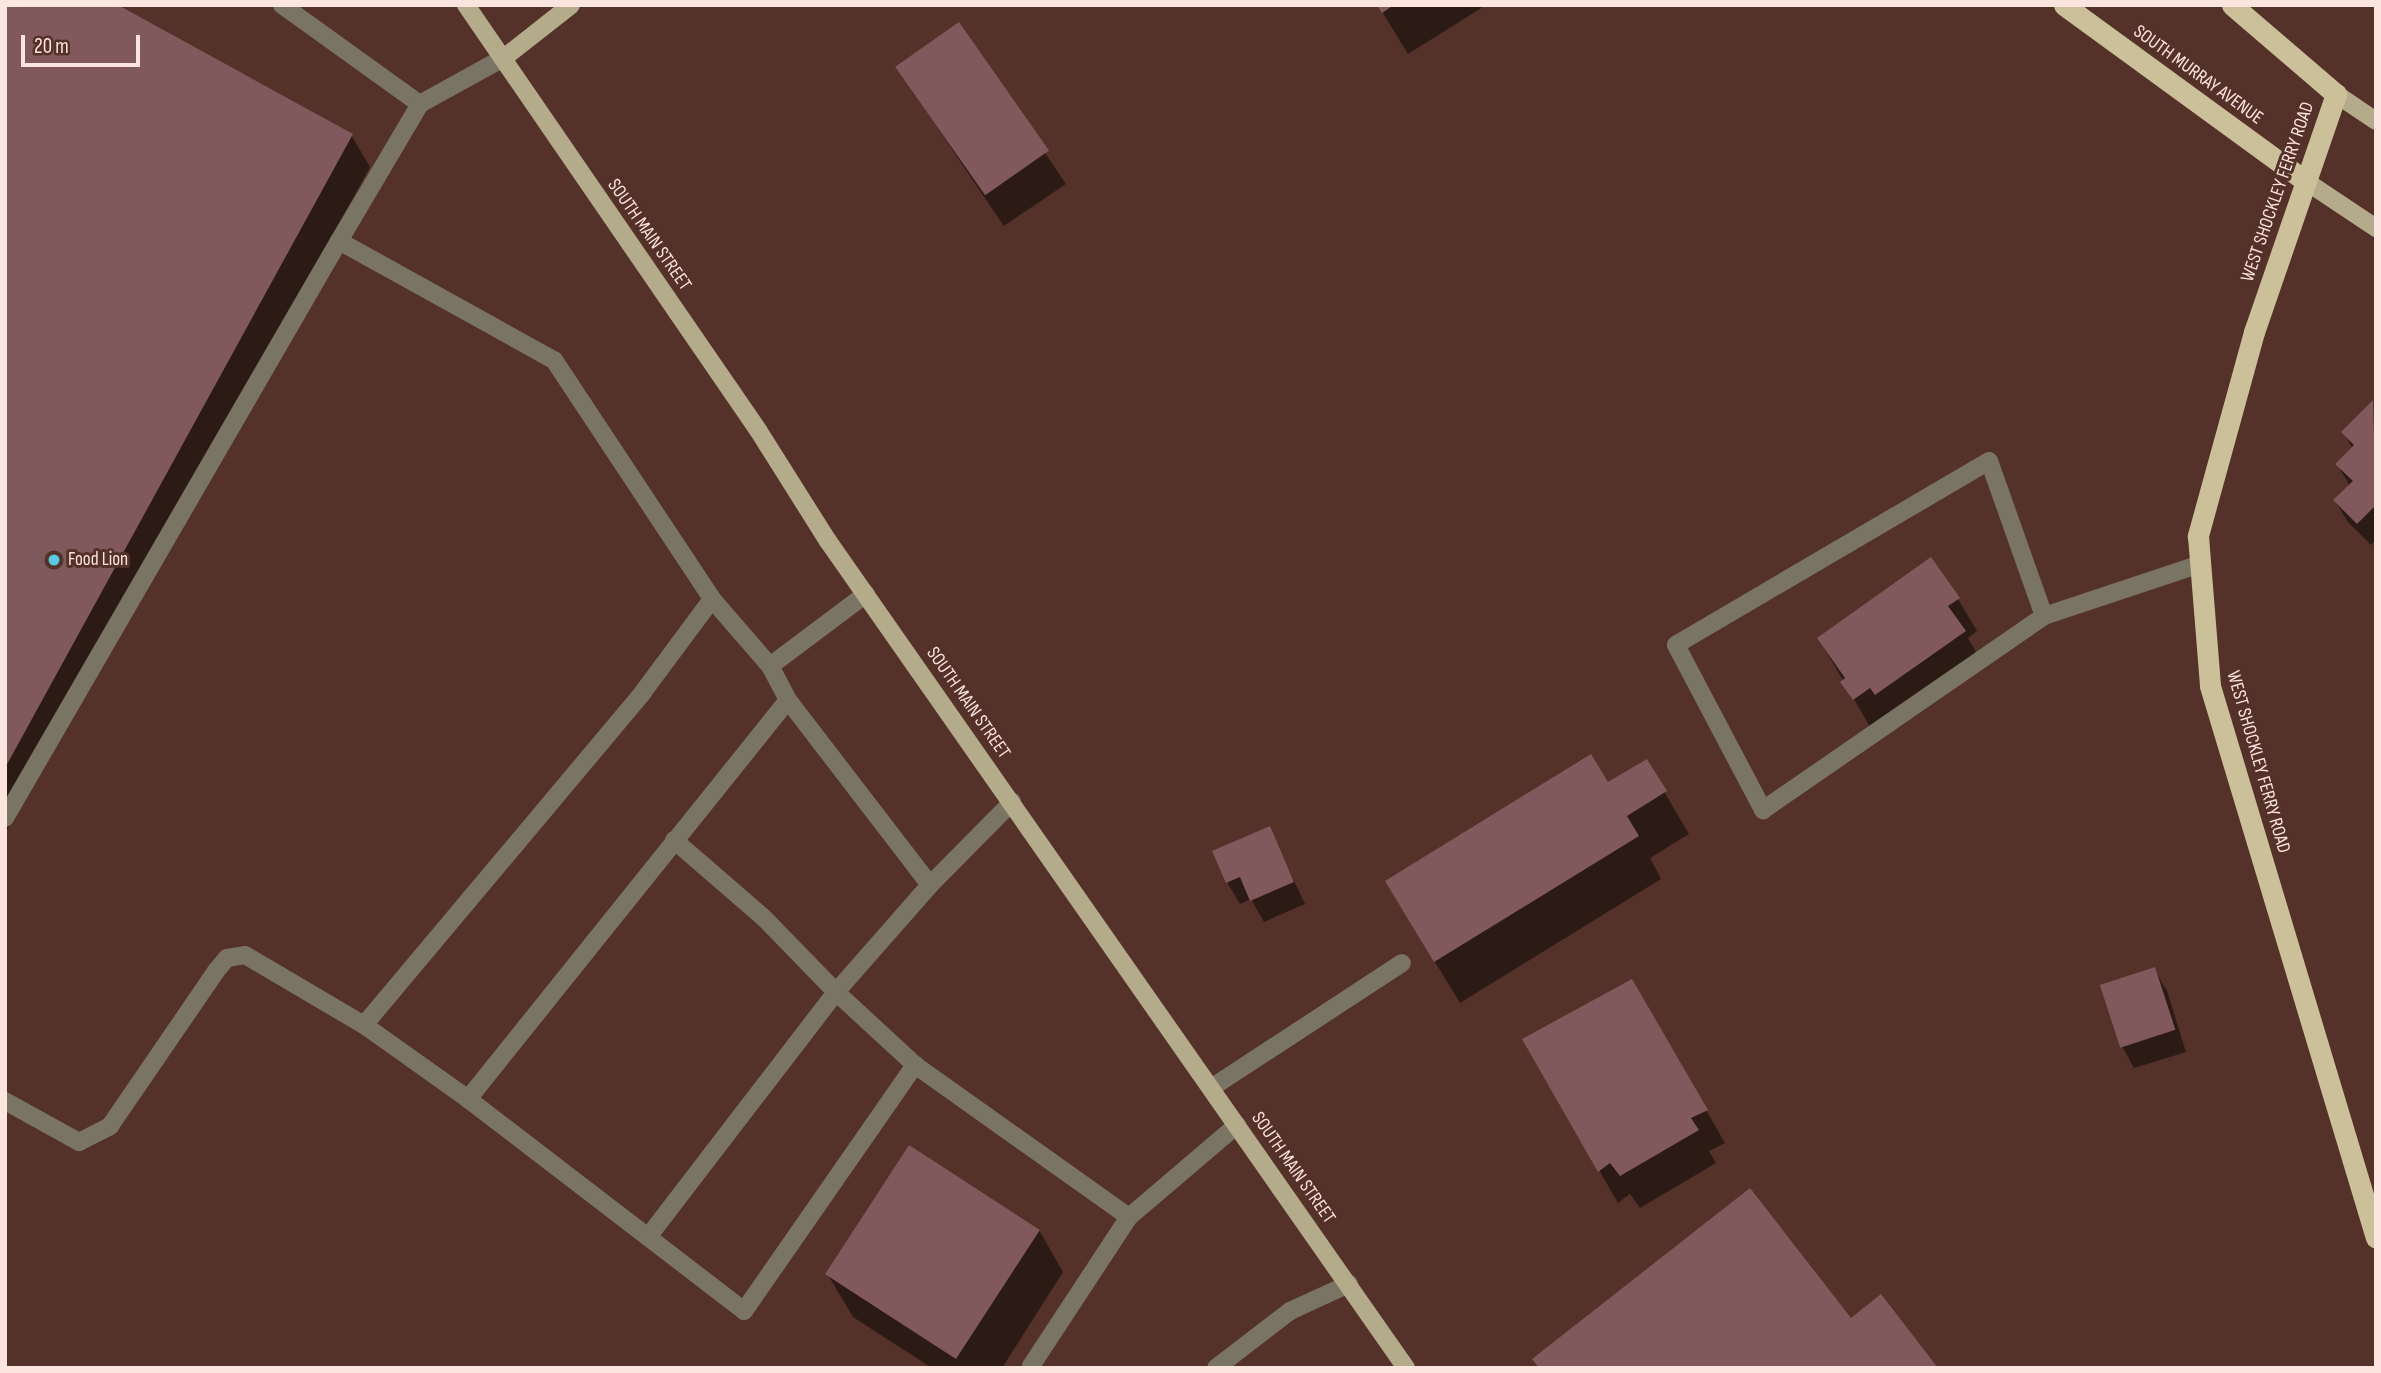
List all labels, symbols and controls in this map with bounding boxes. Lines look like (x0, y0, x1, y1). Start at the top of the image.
street label: SOUTH MURRAY AVENUE (2129, 20, 2267, 130)
scale bar (24, 21, 144, 65)
text: 20 m (34, 34, 69, 59)
street label: WEST SHOCKLEY FERRY ROAD (2237, 99, 2319, 285)
street label: SOUTH MAIN STREET (602, 175, 696, 295)
place label: Food Lion (68, 549, 128, 571)
marker: Food Lion (46, 552, 62, 568)
street label: SOUTH MAIN STREET (921, 643, 1015, 763)
street label: WEST SHOCKLEY FERRY ROAD (2221, 668, 2295, 856)
street label: SOUTH MAIN STREET (1246, 1108, 1340, 1228)

